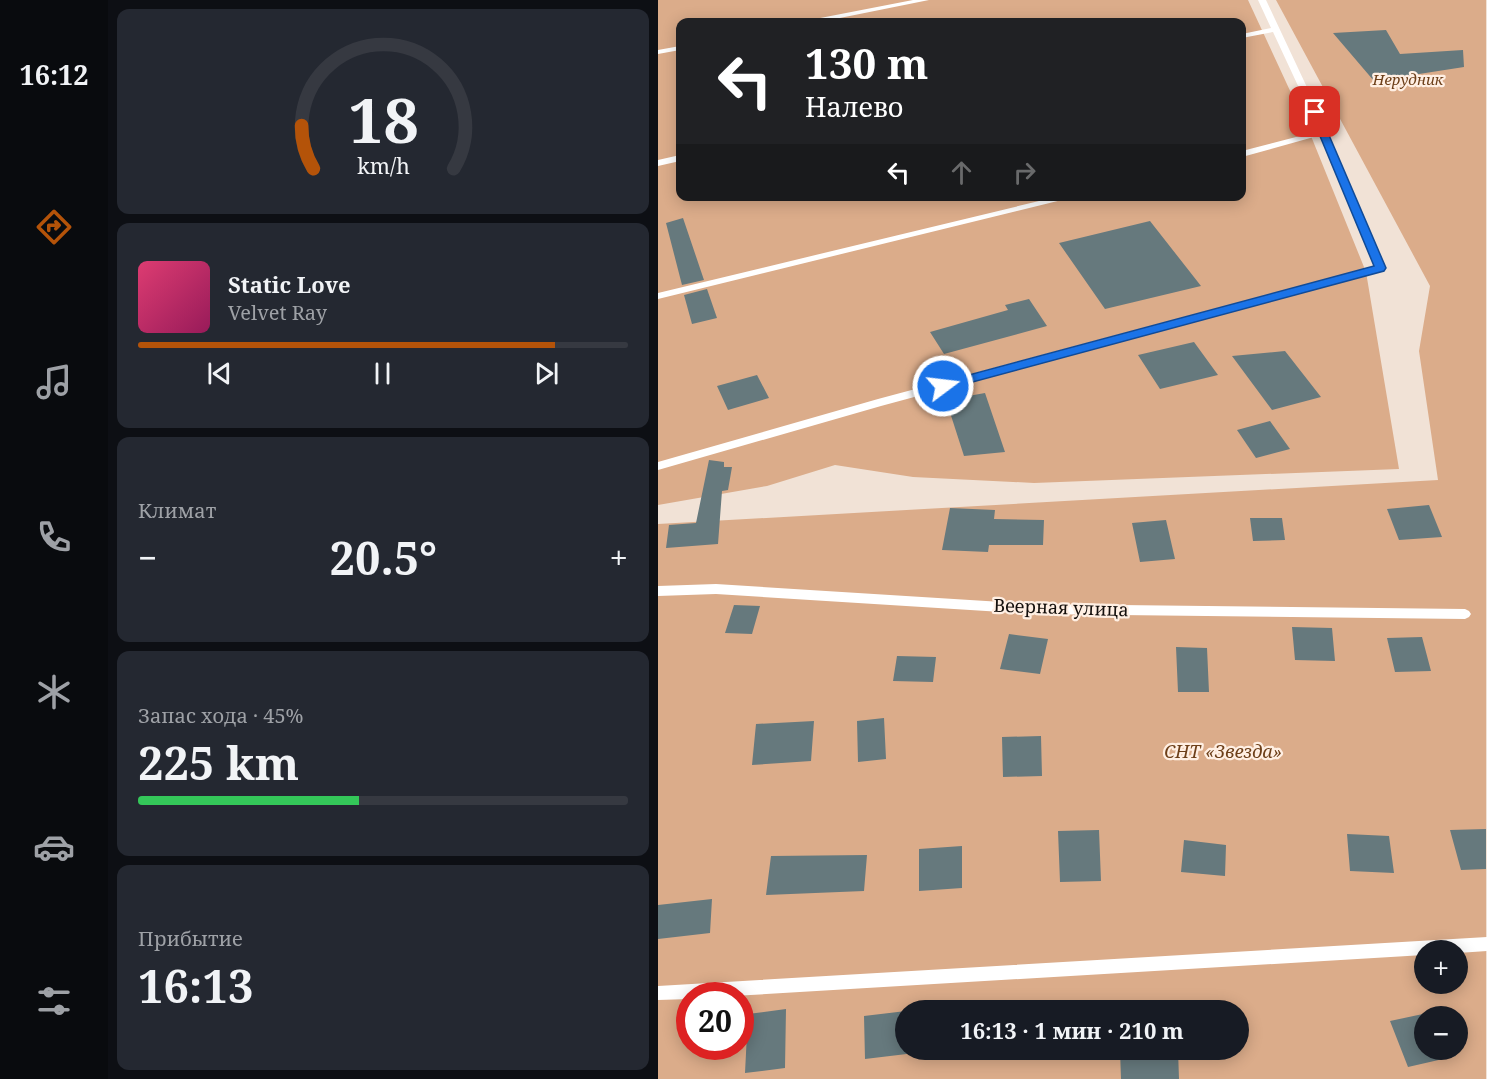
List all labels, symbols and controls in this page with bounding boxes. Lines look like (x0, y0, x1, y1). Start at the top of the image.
text: 130 m (805, 34, 929, 91)
icon: left (706, 42, 784, 120)
text: 16:12 (19, 56, 89, 93)
park label: Нерудник (1372, 69, 1444, 89)
text: 18 (348, 76, 418, 161)
pin (1289, 86, 1340, 137)
text: Налево (805, 88, 903, 125)
icon: arrive (1298, 95, 1331, 128)
text: km/h (357, 151, 410, 180)
icon: left (882, 156, 915, 189)
icon: ahead (945, 156, 978, 189)
icon: right (1008, 156, 1041, 189)
icon: directions (33, 206, 75, 248)
text: Static Love (228, 269, 351, 299)
text: Velvet Ray (228, 299, 327, 326)
position arrow (911, 354, 975, 418)
icon: previous (203, 357, 236, 390)
icon: pause (366, 357, 399, 390)
icon: next (530, 357, 563, 390)
icon: music (33, 361, 75, 403)
text: Климат (138, 497, 216, 524)
icon: phone (33, 516, 75, 558)
text: 20.5° (330, 527, 437, 588)
text: − (138, 535, 157, 580)
text: + (610, 535, 628, 580)
street label: Веерная улица (993, 593, 1129, 621)
icon: climate (33, 671, 75, 713)
text: Запас хода · 45% (138, 702, 303, 729)
text: 225 km (138, 732, 299, 793)
park label: СНТ «Звезда» (1164, 739, 1282, 763)
icon: car (33, 826, 75, 868)
text: Прибытие (138, 925, 243, 952)
map controls (1414, 940, 1468, 1060)
button: + (1414, 940, 1468, 994)
text: 16:13 (138, 955, 253, 1016)
icon: filters (33, 980, 75, 1022)
speed limit sign: 20 (676, 982, 754, 1060)
button: − (1414, 1006, 1468, 1060)
text: 16:13 · 1 мин · 210 m (960, 1015, 1184, 1045)

